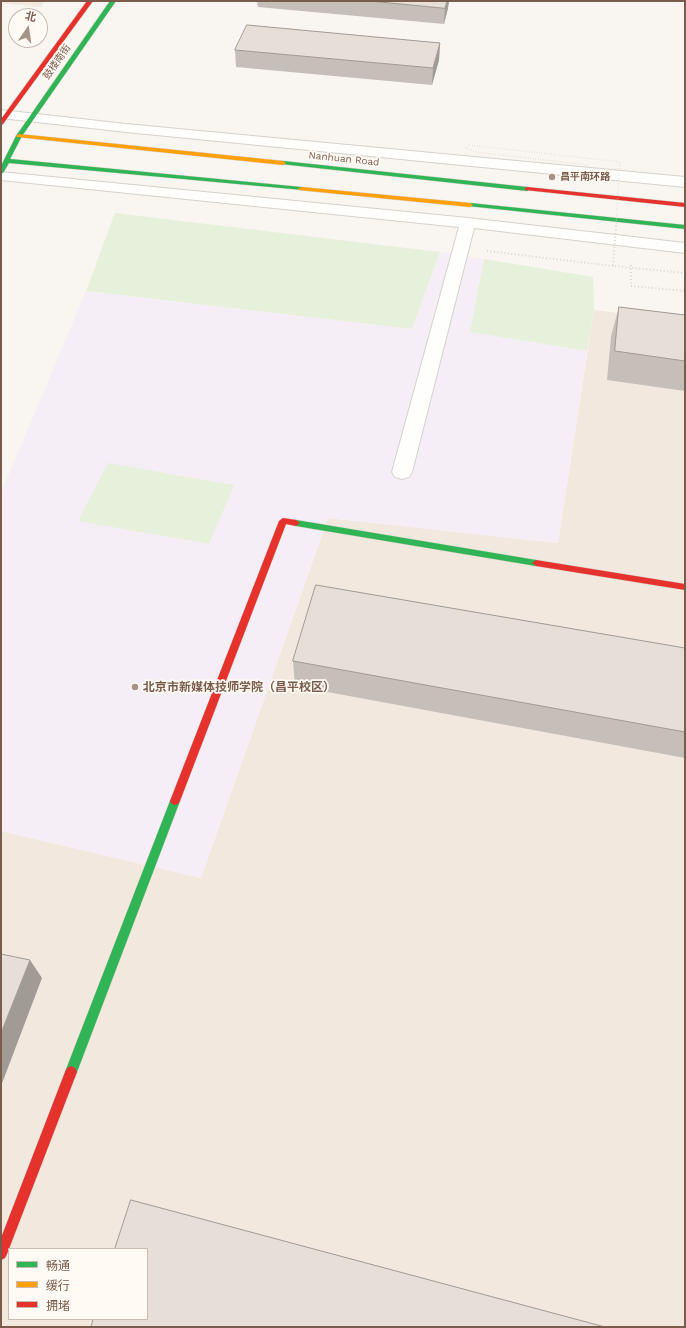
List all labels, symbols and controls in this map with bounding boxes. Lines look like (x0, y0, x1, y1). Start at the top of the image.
north arrow (8, 8, 48, 48)
text: 北 (24, 9, 37, 24)
street label: 鼓楼南街 (41, 42, 73, 82)
street label: Nanhuan Road (308, 149, 380, 169)
place label: 昌平南环路 (560, 171, 610, 183)
marker: 昌平南环路 (547, 172, 557, 182)
place label: 北京市新媒体技师学院（昌平校区） (143, 680, 335, 694)
marker: 北京市新媒体技师学院（昌平校区） (130, 682, 140, 692)
legend (8, 1248, 148, 1320)
text: 畅通 (46, 1259, 70, 1273)
text: 缓行 (46, 1279, 70, 1293)
text: 拥堵 (46, 1299, 70, 1313)

